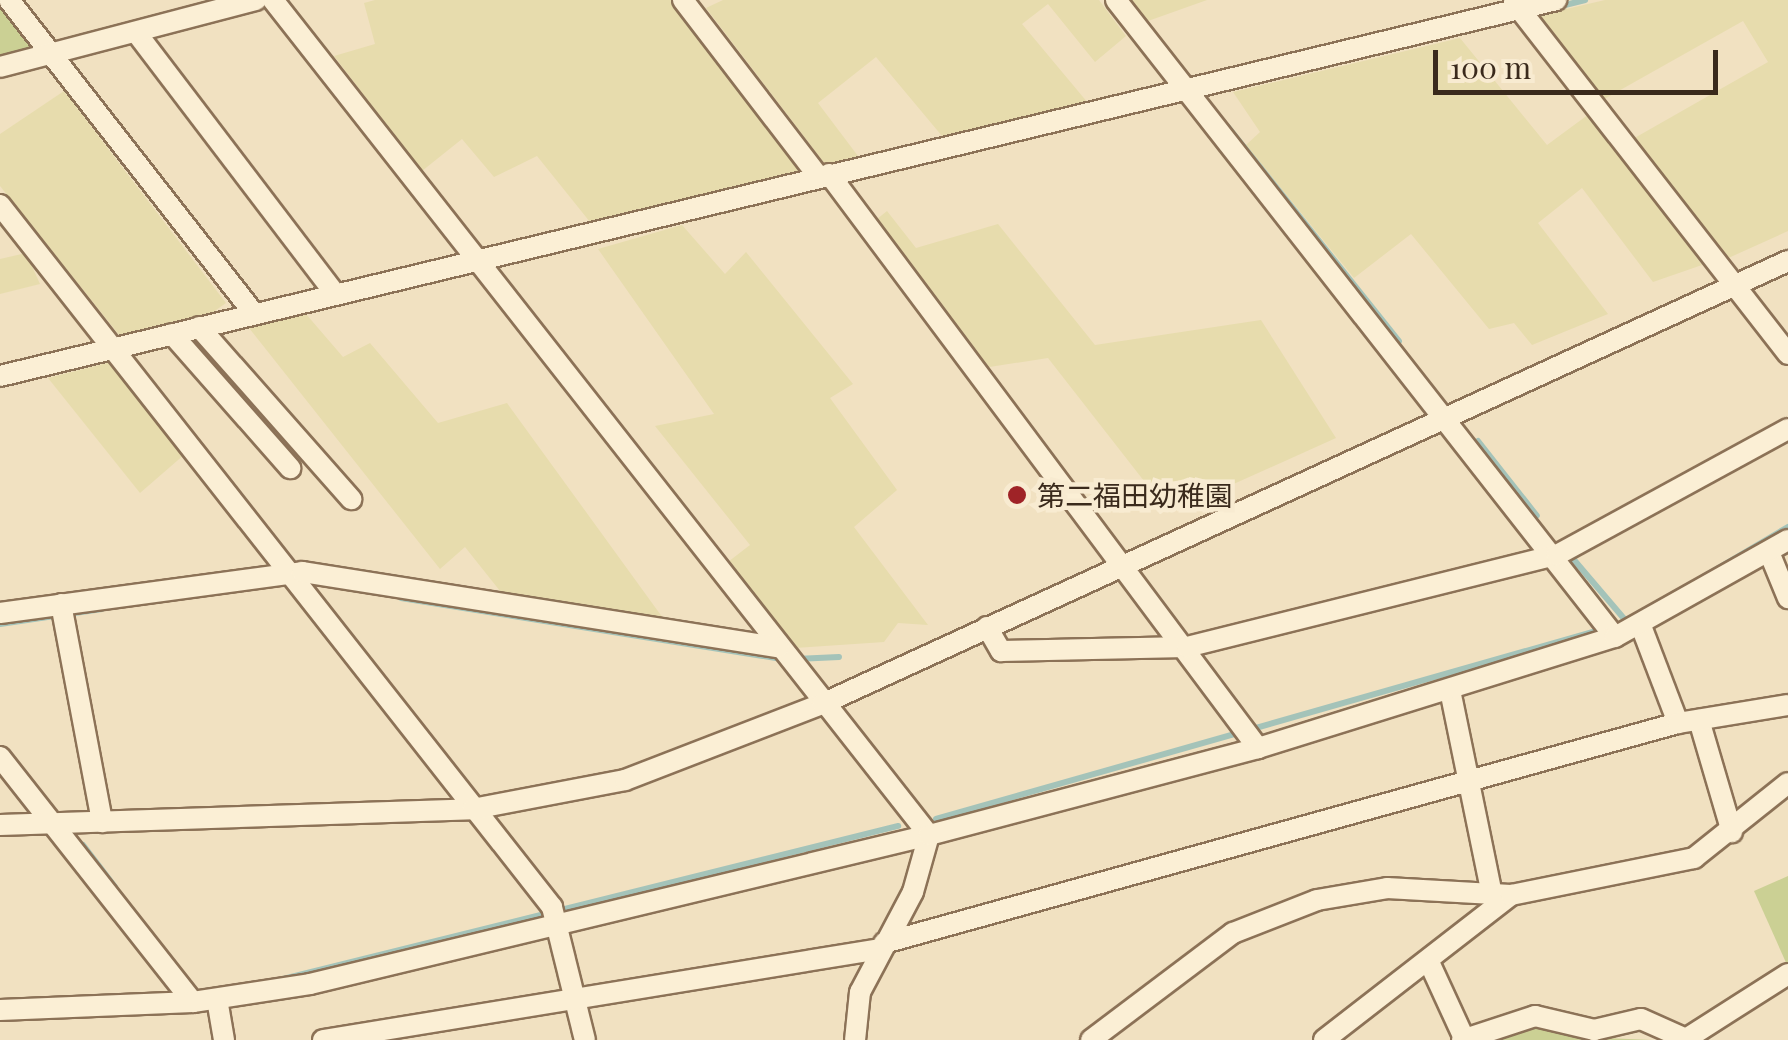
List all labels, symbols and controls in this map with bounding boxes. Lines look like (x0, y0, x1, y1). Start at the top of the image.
scale bar (1438, 30, 1723, 92)
text: 100 m (1450, 47, 1531, 87)
place label: 第二福田幼稚園 (1037, 478, 1233, 512)
marker: 第二福田幼稚園 (1006, 484, 1028, 506)

